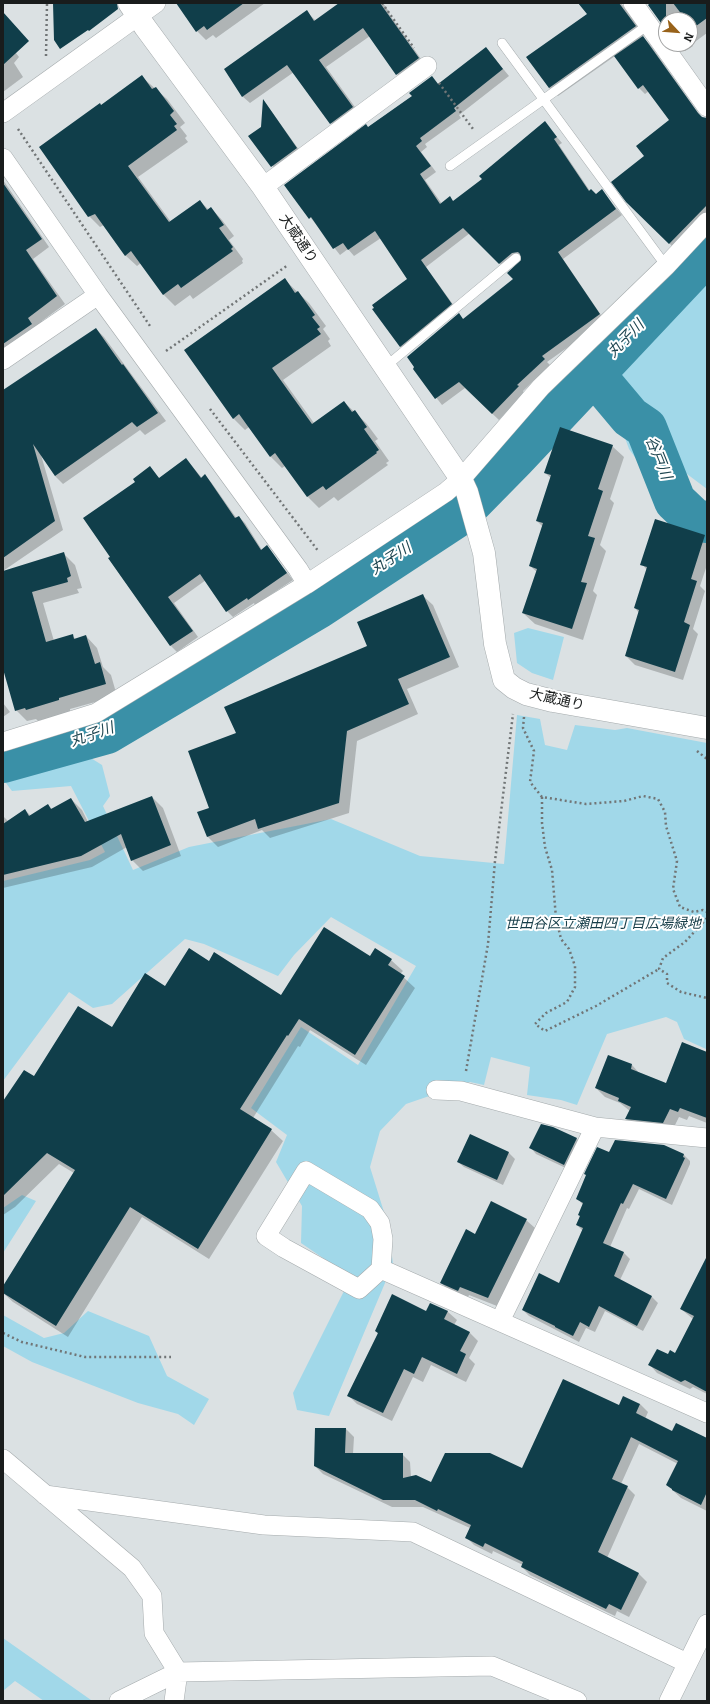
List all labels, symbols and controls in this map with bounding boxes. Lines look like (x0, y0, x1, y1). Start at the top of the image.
north arrow (658, 12, 698, 52)
text: N (681, 30, 696, 44)
street label: 大蔵通り (275, 211, 321, 267)
water label: 丸子川 (604, 317, 648, 361)
water label: 谷戸川 (641, 434, 675, 482)
water label: 丸子川 (367, 539, 415, 579)
street label: 大蔵通り (528, 686, 586, 714)
water label: 丸子川 (68, 719, 116, 751)
park label: 世田谷区立瀬田四丁目広場緑地 (505, 916, 701, 932)

